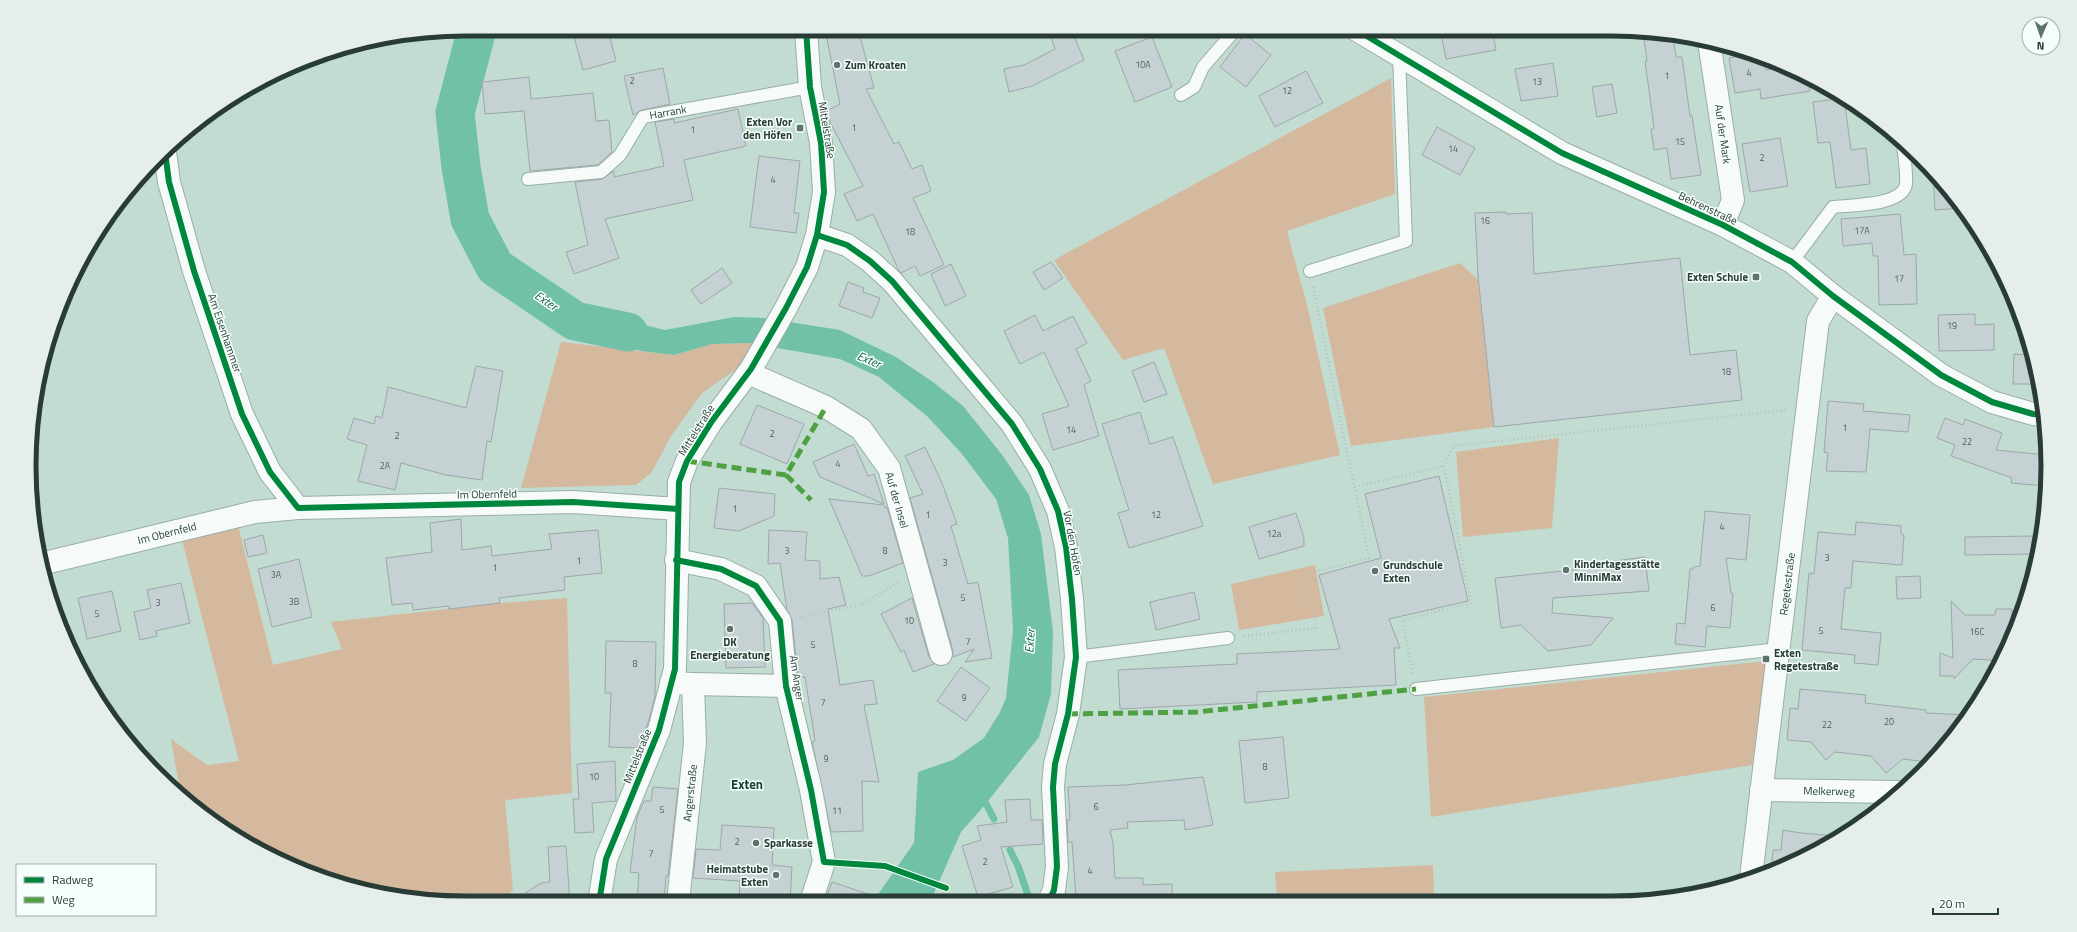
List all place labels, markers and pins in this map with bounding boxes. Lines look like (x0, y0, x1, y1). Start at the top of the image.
place label: Zum Kroaten (845, 57, 906, 73)
marker: Zum Kroaten (832, 60, 842, 70)
place label: Exten Vor den Höfen (743, 114, 792, 143)
marker: Exten Vor den Höfen (795, 123, 805, 133)
place label: Exten Schule (1687, 269, 1748, 285)
marker: Exten Schule (1751, 272, 1761, 282)
place label: Kindertagesstätte MinniMax (1574, 556, 1660, 585)
place label: Grundschule Exten (1383, 557, 1443, 586)
marker: Kindertagesstätte MinniMax (1561, 565, 1571, 575)
marker: Grundschule Exten (1370, 566, 1380, 576)
marker: DK Energieberatung (725, 624, 735, 634)
place label: DK Energieberatung (690, 634, 770, 663)
place label: Exten Regetestraße (1774, 645, 1839, 674)
marker: Exten Regetestraße (1761, 654, 1771, 664)
place label: Sparkasse (764, 835, 813, 851)
marker: Sparkasse (751, 838, 761, 848)
place label: Heimatstube Exten (706, 861, 768, 890)
marker: Heimatstube Exten (771, 870, 781, 880)

